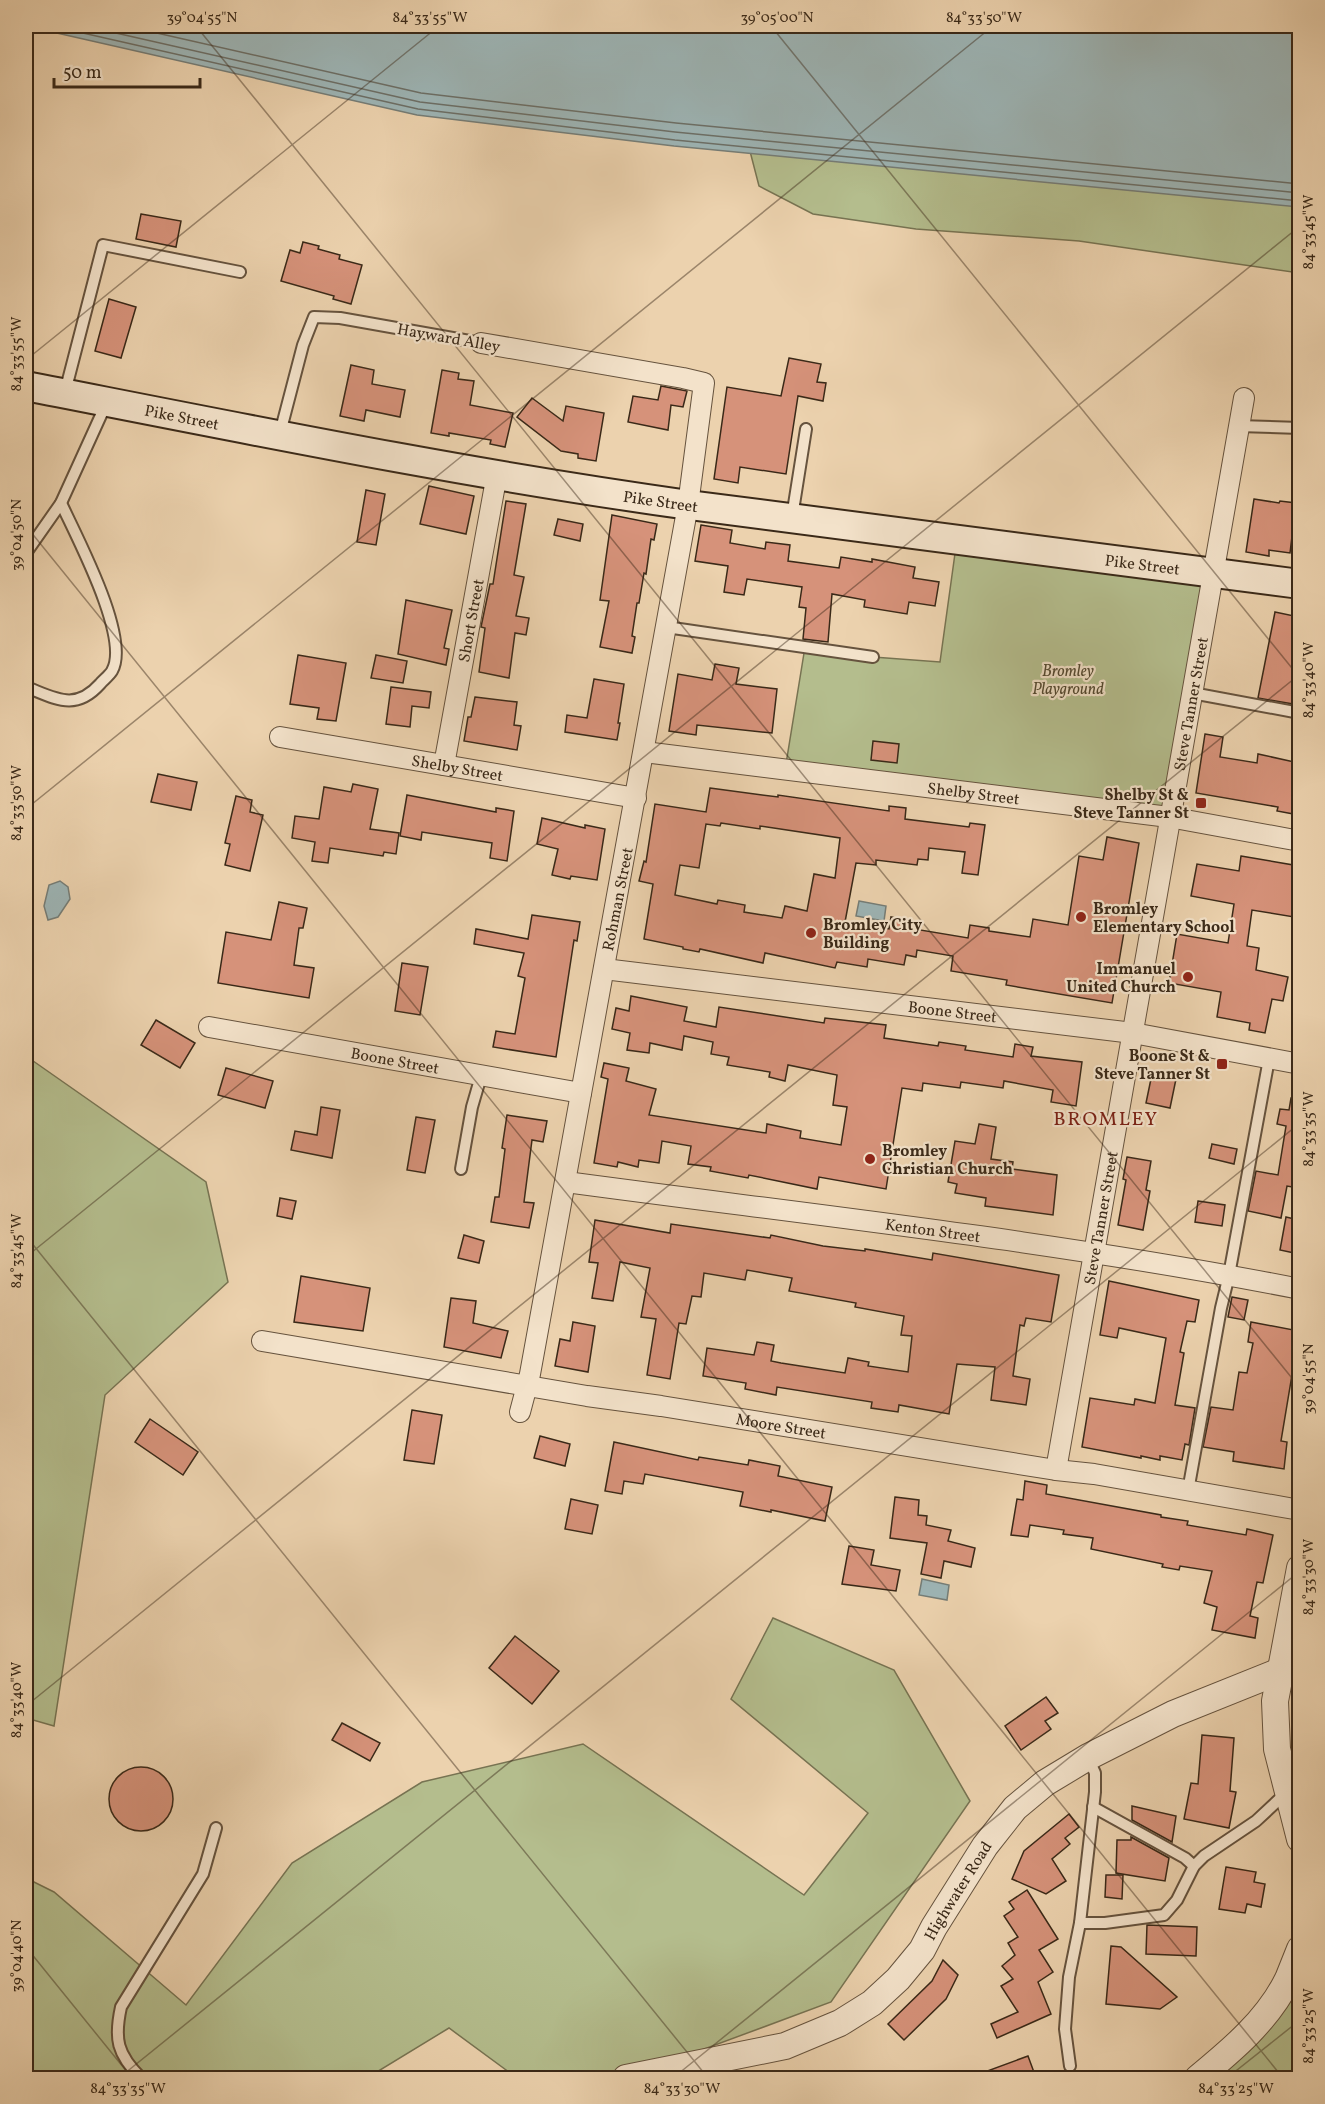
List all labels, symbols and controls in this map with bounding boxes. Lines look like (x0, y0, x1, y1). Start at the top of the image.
text: 39°04'55"N (166, 8, 238, 29)
text: 84°33'55"W (393, 8, 467, 29)
text: 39°05'00"N (740, 8, 814, 29)
text: 84°33'50"W (946, 8, 1022, 29)
scale bar (54, 51, 200, 89)
text: 50 m (63, 61, 102, 86)
text: 84°33'45"W (1299, 194, 1320, 270)
text: 84°33'55"W (7, 317, 28, 391)
street label: Hayward Alley (395, 319, 502, 359)
street label: Pike Street (143, 401, 221, 437)
street label: Pike Street (621, 487, 700, 519)
text: 39°04'50"N (7, 499, 28, 571)
street label: Pike Street (1103, 550, 1181, 582)
street label: Short Street (454, 577, 491, 664)
street label: Steve Tanner Street (1170, 635, 1215, 773)
text: 84°33'40"W (1299, 642, 1320, 718)
park label: Bromley Playground (1032, 661, 1104, 701)
street label: Shelby Street (410, 751, 505, 788)
text: 84°33'50"W (7, 765, 28, 841)
street label: Shelby Street (926, 778, 1021, 811)
place label: Shelby St & Steve Tanner St (1073, 785, 1189, 825)
marker: Shelby St & Steve Tanner St (1194, 796, 1208, 810)
street label: Rohman Street (598, 845, 640, 953)
place label: Bromley Elementary School (1093, 899, 1235, 939)
marker: Bromley Elementary School (1074, 910, 1088, 924)
place label: Bromley City Building (823, 915, 922, 955)
marker: Bromley City Building (804, 926, 818, 940)
place label: Immanuel United Church (1066, 959, 1177, 999)
marker: Immanuel United Church (1181, 970, 1195, 984)
street label: Boone Street (907, 997, 998, 1029)
street label: Boone Street (349, 1043, 441, 1081)
place label: Boone St & Steve Tanner St (1094, 1046, 1210, 1086)
marker: Boone St & Steve Tanner St (1215, 1057, 1229, 1071)
text: 84°33'35"W (1299, 1091, 1320, 1167)
district label: BROMLEY (1053, 1106, 1159, 1134)
place label: Bromley Christian Church (882, 1141, 1013, 1181)
street label: Steve Tanner Street (1080, 1149, 1125, 1287)
marker: Bromley Christian Church (863, 1152, 877, 1166)
text: 84°33'45"W (7, 1213, 28, 1289)
street label: Kenton Street (884, 1214, 982, 1249)
text: 39°04'55"N (1299, 1343, 1320, 1415)
street label: Moore Street (734, 1409, 828, 1446)
text: 84°33'30"W (1299, 1539, 1320, 1615)
text: 84°33'40"W (7, 1662, 28, 1738)
street label: Highwater Road (920, 1837, 998, 1945)
text: 39°04'40"N (7, 1920, 28, 1992)
text: 84°33'25"W (1299, 1988, 1320, 2064)
text: 84°33'35"W (90, 2079, 166, 2100)
text: 84°33'30"W (644, 2079, 720, 2100)
text: 84°33'25"W (1198, 2079, 1274, 2100)

